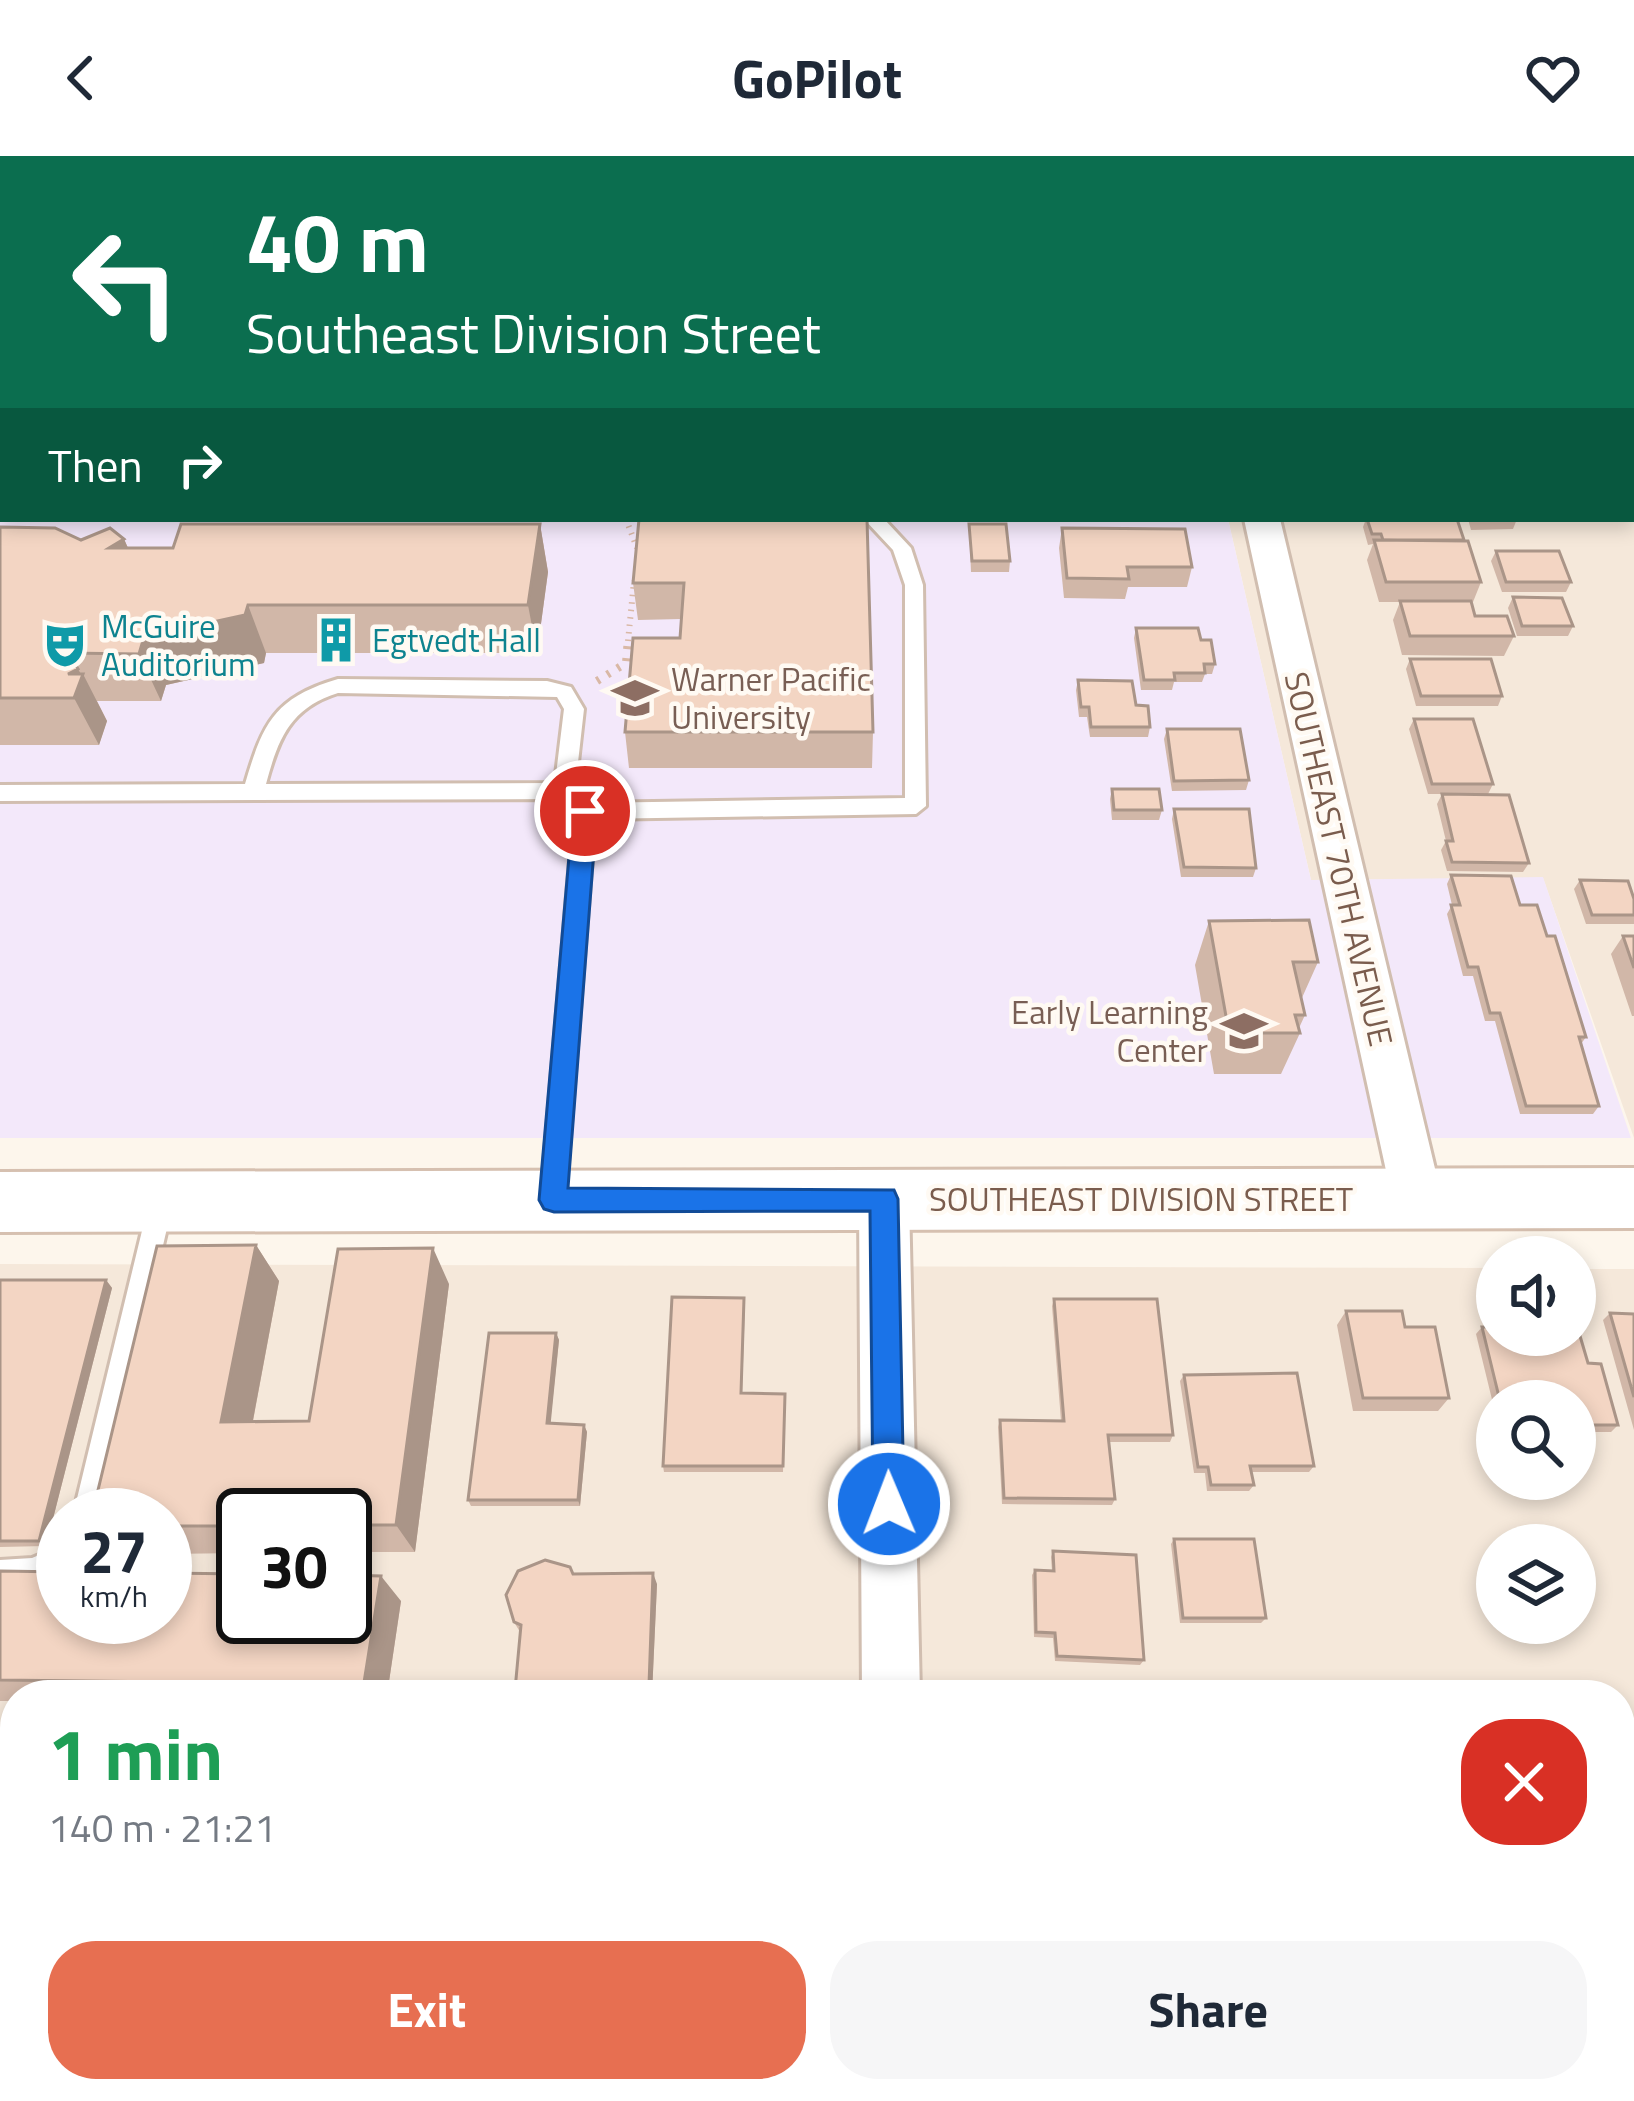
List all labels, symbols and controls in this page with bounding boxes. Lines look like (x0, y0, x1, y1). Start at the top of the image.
text: GoPilot (732, 37, 902, 119)
icon: back (48, 45, 114, 111)
icon: heart (1520, 45, 1586, 111)
text: 40 m (246, 177, 429, 305)
icon: left (48, 204, 204, 360)
text: Southeast Division Street (246, 292, 821, 374)
text: Then (48, 431, 143, 499)
icon: right (167, 432, 233, 498)
place label: McGuire Auditorium (101, 601, 256, 689)
building icon: Egtvedt Hall (311, 615, 361, 665)
place label: Egtvedt Hall (372, 615, 541, 665)
theatre icon: McGuire Auditorium (40, 620, 90, 670)
place label: Warner Pacific University (671, 654, 871, 742)
street label: SOUTHEAST 70TH AVENUE (1272, 667, 1406, 1051)
school or university icon: Warner Pacific University (610, 673, 660, 723)
pin (534, 760, 636, 862)
icon: arrive (552, 778, 618, 844)
place label: Early Learning Center (1011, 987, 1208, 1075)
school or university icon: Early Learning Center (1219, 1006, 1269, 1056)
street label: SOUTHEAST DIVISION STREET (929, 1174, 1353, 1224)
map controls (1476, 1236, 1596, 1644)
button: sound (1476, 1236, 1596, 1356)
button: search (1476, 1380, 1596, 1500)
position arrow (826, 1441, 952, 1567)
speed limit sign: 30 (216, 1488, 372, 1644)
text: 27 (80, 1505, 148, 1596)
button: layers (1476, 1524, 1596, 1644)
text: km/h (80, 1573, 148, 1619)
text: 1 min (48, 1698, 223, 1808)
button: close (1461, 1719, 1587, 1845)
text: 140 m · 21:21 (48, 1798, 276, 1857)
button: Exit (48, 1941, 806, 2079)
button: Share (830, 1941, 1587, 2079)

